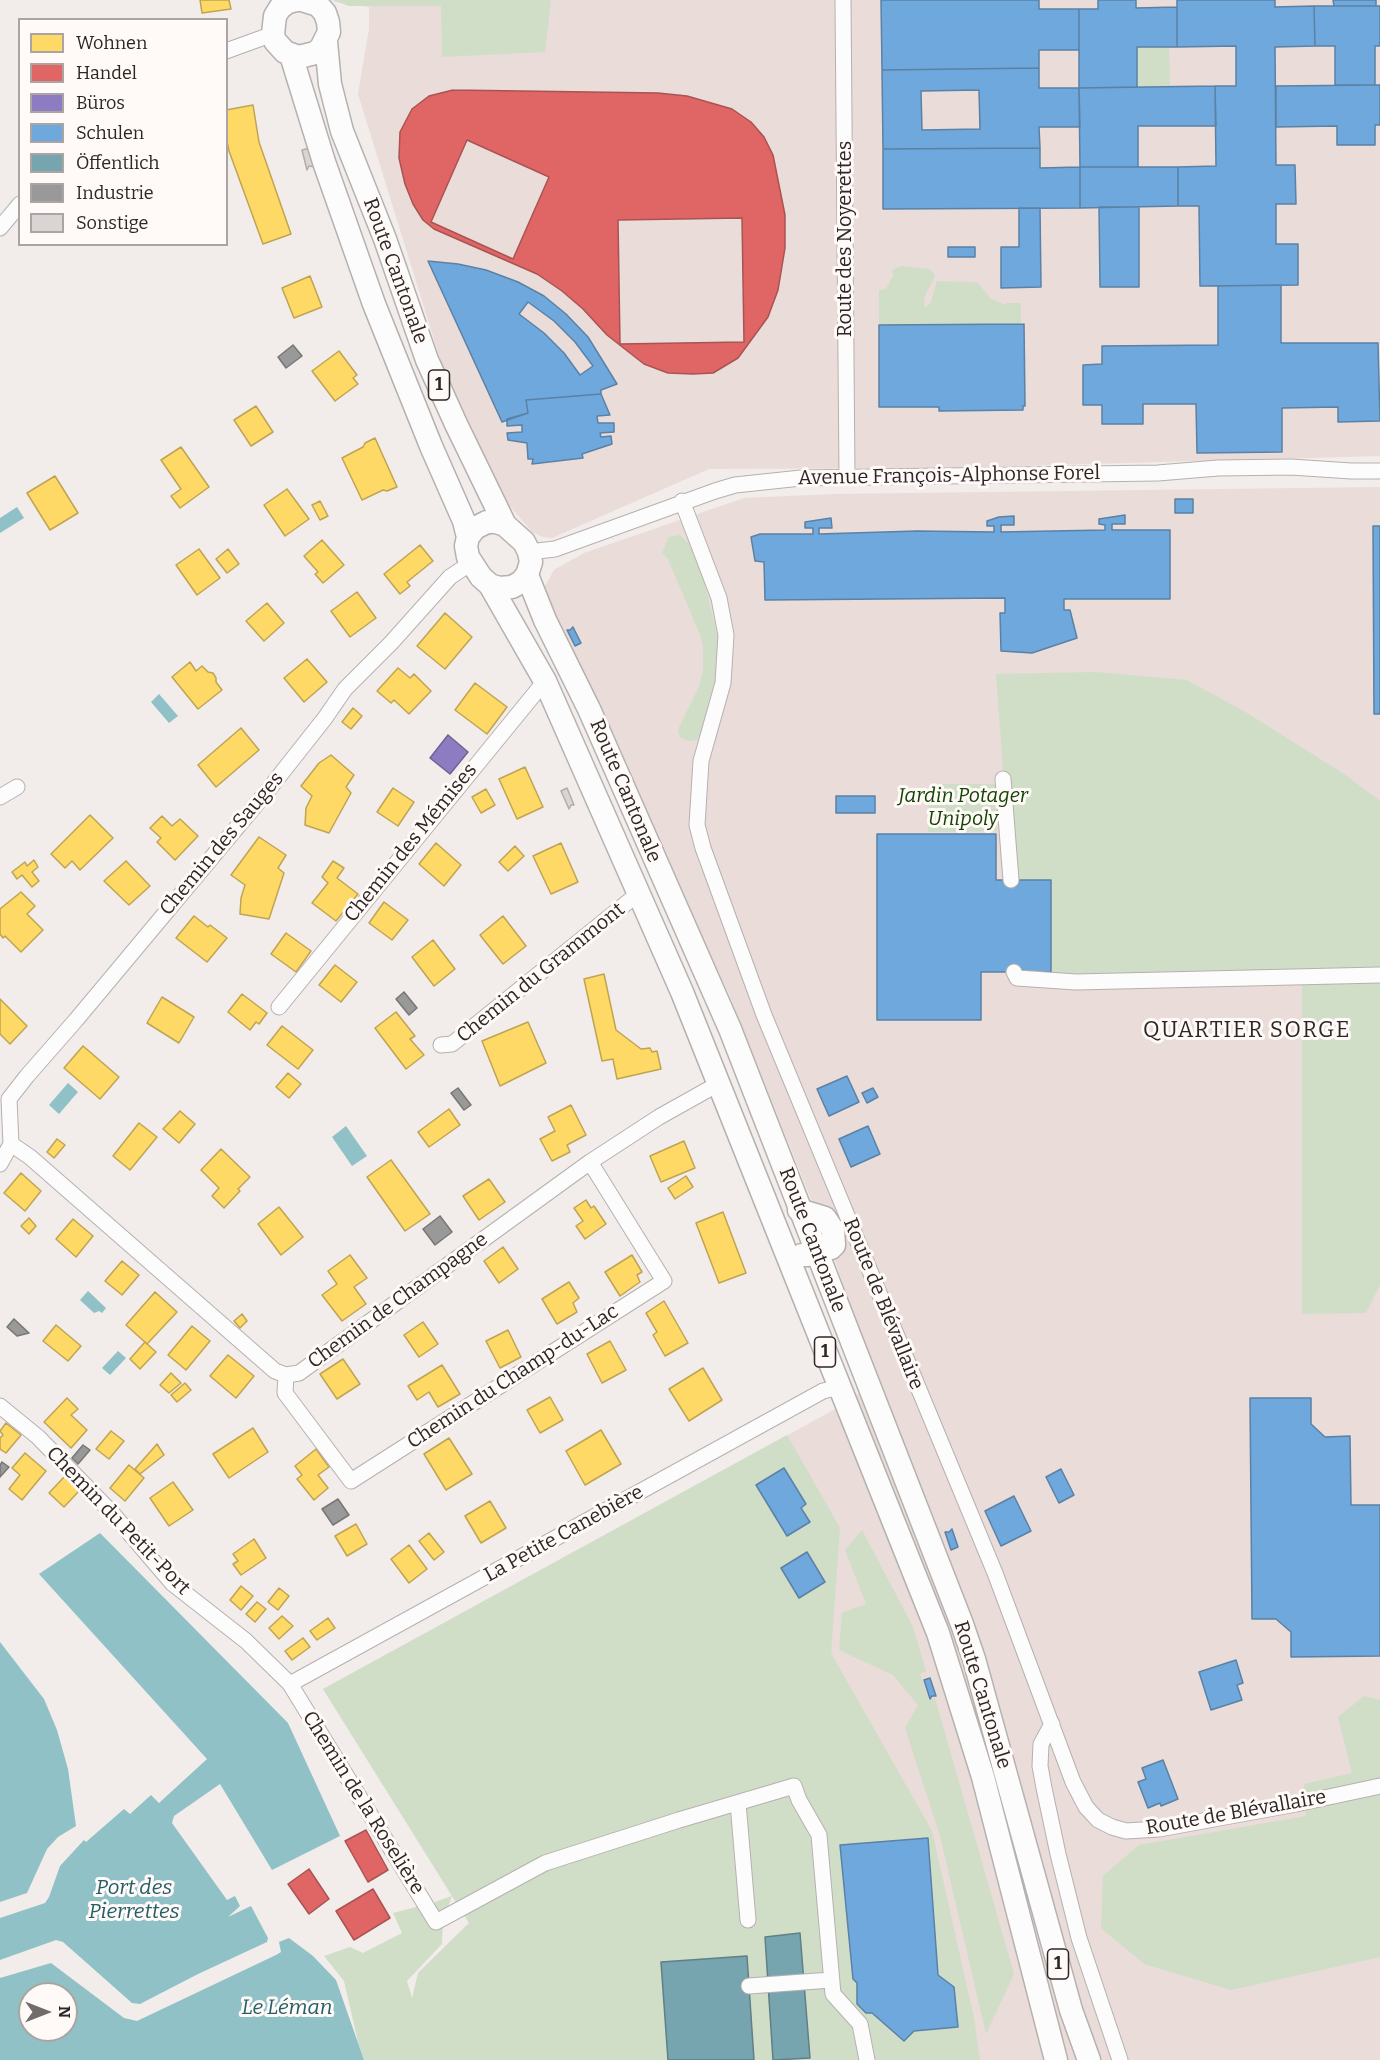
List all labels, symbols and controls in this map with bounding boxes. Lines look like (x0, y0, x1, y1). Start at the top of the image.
legend (18, 18, 228, 246)
text: Wohnen (76, 32, 147, 54)
text: Handel (76, 62, 137, 84)
text: Büros (76, 92, 125, 114)
text: Schulen (76, 122, 144, 144)
street label: Route des Noyerettes (833, 141, 857, 337)
text: Öffentlich (76, 152, 159, 174)
text: Industrie (76, 182, 154, 204)
street label: Route Cantonale (357, 195, 433, 347)
text: Sonstige (76, 212, 148, 234)
road number: 1 (428, 370, 450, 400)
street label: Avenue François-Alphonse Forel (798, 461, 1100, 491)
street label: Route Cantonale (584, 716, 666, 866)
street label: Chemin des Mémises (340, 759, 482, 927)
street label: Chemin des Sauges (155, 767, 289, 921)
park label: Jardin Potager Unipoly (898, 784, 1028, 831)
street label: Chemin du Grammont (452, 898, 630, 1048)
district label: QUARTIER SORGE (1143, 1018, 1351, 1044)
street label: Route Cantonale (773, 1164, 851, 1316)
street label: Route de Blévallaire (838, 1215, 928, 1393)
street label: Chemin de Champagne (303, 1228, 493, 1374)
street label: Chemin du Champ-du-Lac (403, 1300, 623, 1454)
road number: 1 (814, 1337, 836, 1367)
street label: Chemin du Petit-Port (41, 1442, 195, 1600)
street label: La Petite Canebière (480, 1480, 648, 1588)
street label: Route Cantonale (948, 1618, 1016, 1772)
street label: Chemin de la Roselière (297, 1707, 429, 1899)
street label: Route de Blévallaire (1144, 1785, 1328, 1841)
water label: Port des Pierrettes (89, 1875, 179, 1925)
road number: 1 (1048, 1949, 1068, 1979)
north arrow (18, 1982, 78, 2042)
water label: Le Léman (241, 1995, 333, 2021)
text: N (55, 2006, 74, 2018)

